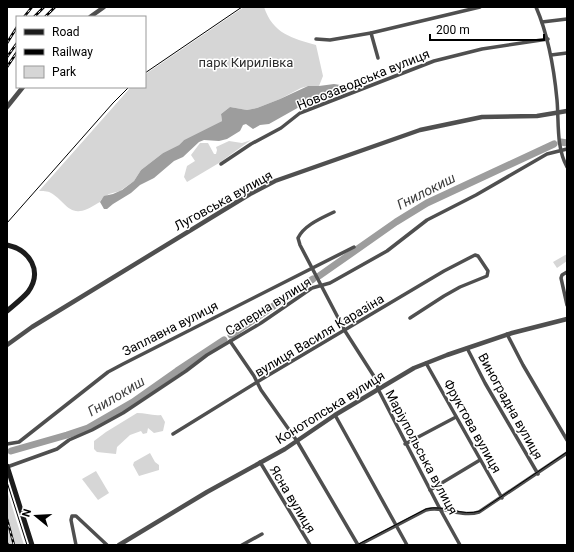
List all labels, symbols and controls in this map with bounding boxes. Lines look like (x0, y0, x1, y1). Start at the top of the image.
legend (16, 16, 146, 88)
scale bar (430, 16, 544, 42)
text: 200 m (436, 23, 470, 37)
text: Road (52, 25, 80, 39)
text: Railway (52, 45, 93, 59)
street label: Новозаводська вулиця (295, 46, 432, 113)
park label: парк Кирилівка (199, 55, 293, 70)
text: Park (52, 65, 77, 79)
street label: Луговська вулиця (172, 167, 275, 234)
water label: Гнилокиш (394, 169, 458, 213)
street label: Саперна вулиця (223, 274, 314, 339)
street label: вулиця Василя Каразіна (252, 291, 387, 380)
street label: Заплавна вулиця (120, 298, 221, 359)
street label: Виноградна вулиця (475, 350, 546, 462)
street label: Конотопська вулиця (273, 368, 388, 447)
water label: Гнилокиш (85, 373, 147, 419)
street label: Фруктова вулиця (441, 377, 505, 476)
street label: Маріупольська вулиця (382, 387, 461, 517)
street label: Ясна вулиця (267, 463, 319, 536)
north arrow (16, 496, 56, 536)
text: N (20, 507, 34, 519)

